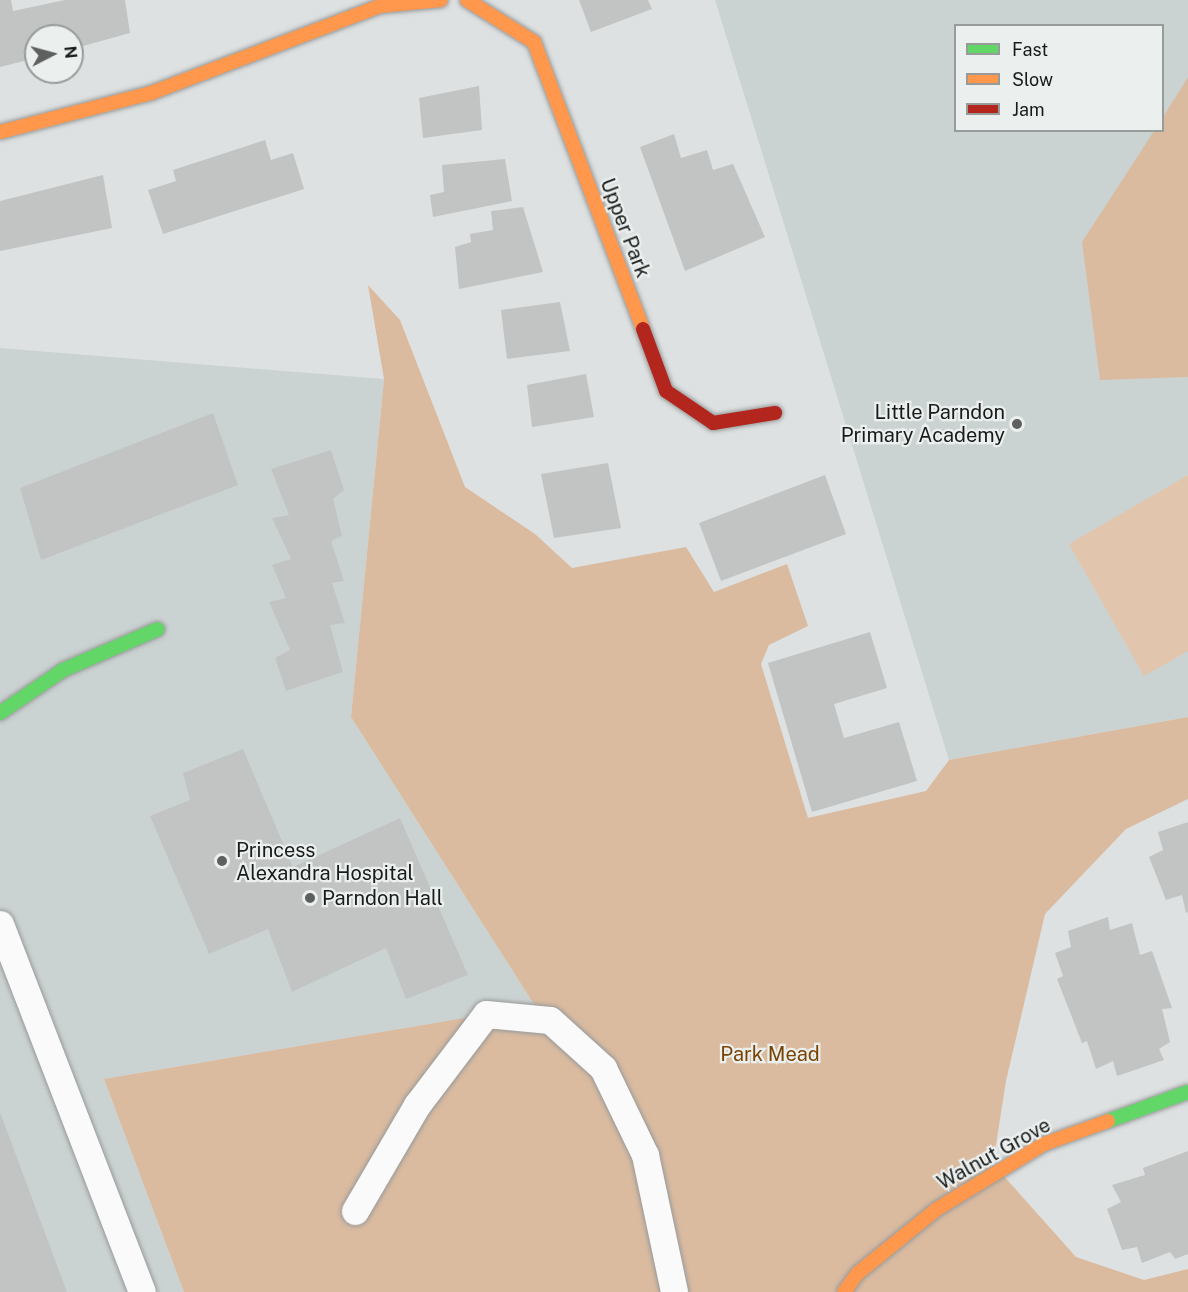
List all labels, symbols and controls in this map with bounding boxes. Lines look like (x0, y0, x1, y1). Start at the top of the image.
north arrow (24, 24, 84, 84)
legend (954, 24, 1164, 132)
text: Fast (1012, 39, 1048, 60)
text: N (60, 45, 81, 59)
text: Slow (1012, 69, 1053, 90)
text: Jam (1012, 99, 1045, 120)
street label: Upper Park (595, 175, 655, 281)
place label: Little Parndon Primary Academy (841, 400, 1005, 447)
marker: Little Parndon Primary Academy (1010, 417, 1024, 431)
place label: Princess Alexandra Hospital (236, 838, 414, 885)
marker: Princess Alexandra Hospital (213, 852, 231, 870)
place label: Parndon Hall (322, 886, 443, 910)
marker: Parndon Hall (303, 891, 317, 905)
park label: Park Mead (720, 1042, 820, 1066)
street label: Walnut Grove (933, 1113, 1055, 1195)

